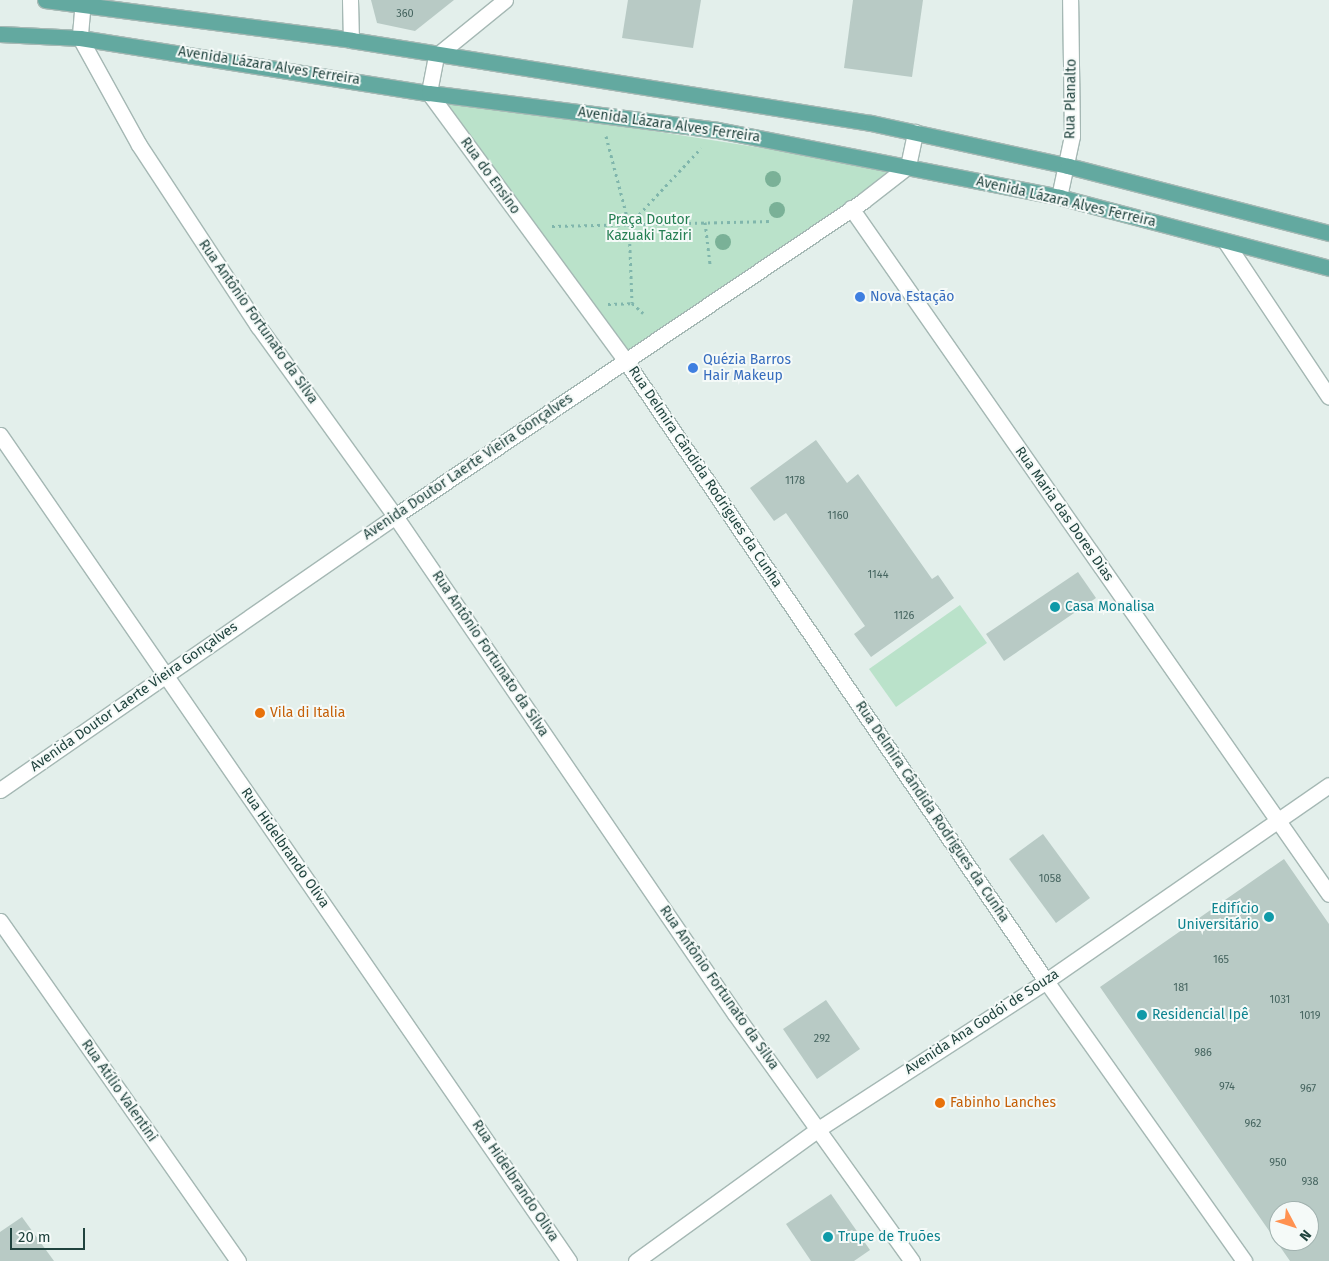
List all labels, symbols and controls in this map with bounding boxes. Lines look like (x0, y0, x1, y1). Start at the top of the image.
house number: 360 (396, 7, 414, 21)
street label: Avenida Lázara Alves Ferreira (177, 43, 361, 89)
street label: Rua Planalto (1062, 59, 1080, 139)
street label: Avenida Lázara Alves Ferreira (577, 104, 761, 146)
street label: Rua do Ensino (457, 134, 523, 218)
street label: Avenida Lázara Alves Ferreira (975, 173, 1157, 231)
park label: Praça Doutor Kazuaki Taziri (606, 212, 692, 244)
street label: Rua Antônio Fortunato da Silva (195, 237, 321, 407)
place label: Nova Estação (870, 289, 955, 305)
marker: Nova Estação (854, 291, 866, 303)
place label: Quézia Barros Hair Makeup (703, 352, 791, 384)
marker: Quézia Barros Hair Makeup (687, 362, 699, 374)
street label: Rua Delmira Cândida Rodrigues da Cunha (624, 363, 786, 591)
street label: Avenida Doutor Laerte Vieira Gonçalves (360, 390, 576, 544)
street label: Rua Maria das Dores Dias (1011, 444, 1117, 584)
house number: 1178 (785, 474, 805, 488)
house number: 1160 (827, 509, 849, 523)
street label: Rua Antônio Fortunato da Silva (428, 568, 552, 740)
house number: 1144 (867, 568, 889, 582)
place label: Casa Monalisa (1065, 599, 1155, 615)
marker: Casa Monalisa (1049, 601, 1061, 613)
house number: 1126 (894, 609, 914, 623)
street label: Avenida Doutor Laerte Vieira Gonçalves (27, 619, 241, 775)
street label: Rua Delmira Cândida Rodrigues da Cunha (851, 698, 1013, 926)
place label: Vila di Italia (270, 705, 345, 721)
marker: Vila di Italia (254, 707, 266, 719)
street label: Rua Hidelbrando Oliva (237, 785, 333, 911)
house number: 1058 (1039, 872, 1061, 886)
place label: Edifício Universitário (1177, 901, 1259, 934)
street label: Rua Antônio Fortunato da Silva (656, 903, 782, 1073)
marker: Edifício Universitário (1263, 911, 1275, 923)
house number: 165 (1213, 953, 1229, 967)
street label: Avenida Ana Godói de Souza (902, 966, 1062, 1078)
house number: 181 (1173, 981, 1189, 995)
house number: 1031 (1270, 993, 1290, 1007)
place label: Residencial Ipê (1152, 1007, 1249, 1023)
marker: Residencial Ipê (1136, 1009, 1148, 1021)
house number: 1019 (1299, 1009, 1321, 1023)
house number: 292 (814, 1032, 830, 1046)
street label: Rua Atílio Valentini (77, 1037, 161, 1145)
house number: 986 (1194, 1046, 1212, 1060)
house number: 974 (1219, 1080, 1235, 1094)
house number: 967 (1300, 1082, 1316, 1096)
place label: Fabinho Lanches (950, 1095, 1056, 1111)
marker: Fabinho Lanches (934, 1097, 946, 1109)
street label: Rua Hidelbrando Oliva (468, 1117, 562, 1245)
house number: 962 (1245, 1117, 1261, 1131)
house number: 950 (1269, 1156, 1287, 1170)
house number: 938 (1301, 1175, 1319, 1189)
north arrow (1269, 1201, 1319, 1251)
scale bar (12, 1218, 88, 1250)
text: N (1296, 1226, 1315, 1244)
text: 20 m (18, 1228, 51, 1246)
place label: Trupe de Truões (838, 1229, 940, 1245)
marker: Trupe de Truões (822, 1231, 834, 1243)

